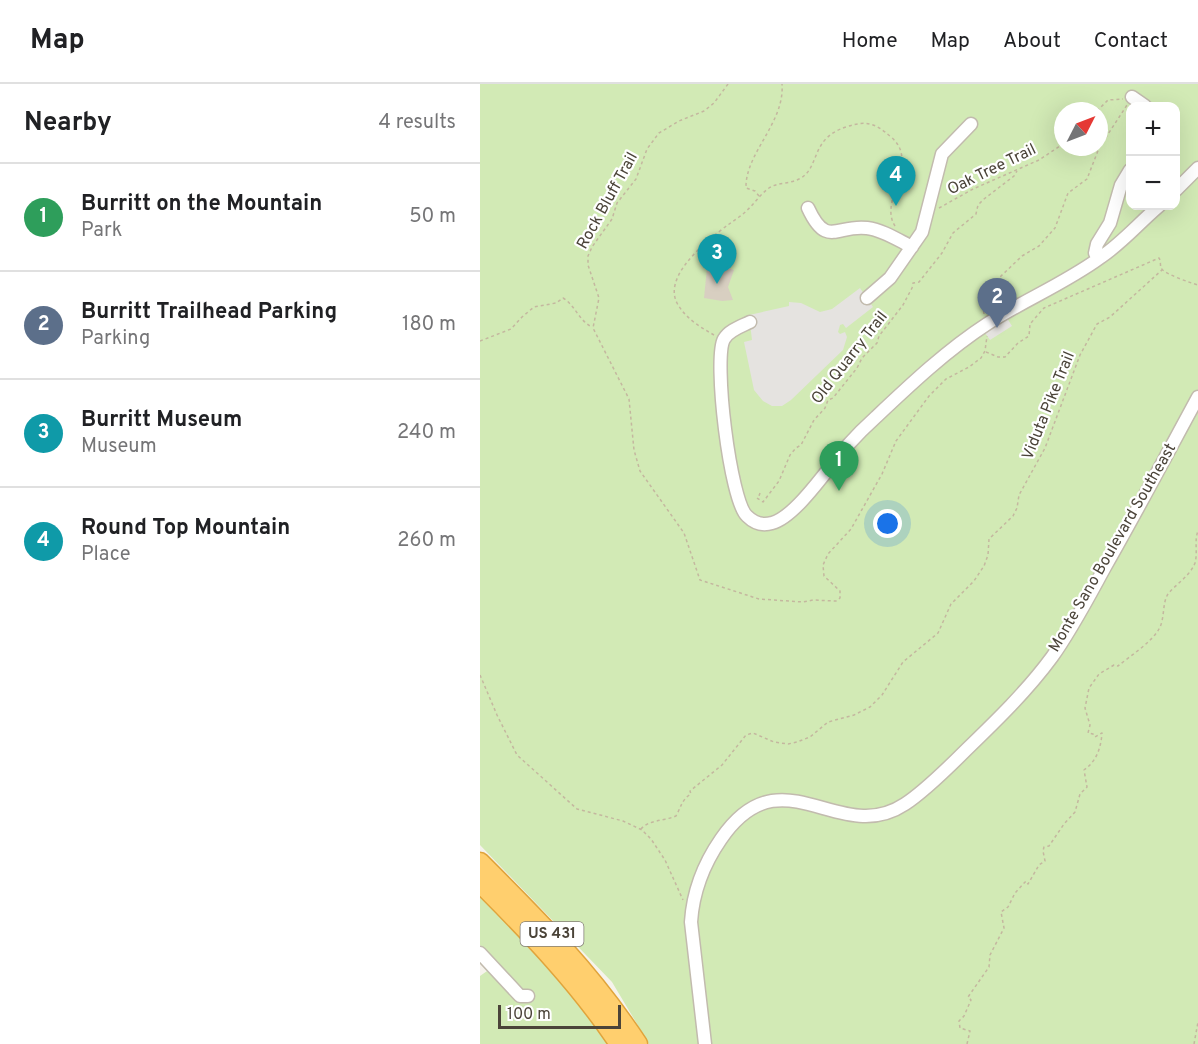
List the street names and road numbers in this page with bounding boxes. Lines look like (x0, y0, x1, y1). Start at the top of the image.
street label: Oak Tree Trail (944, 140, 1040, 200)
street label: Rock Bluff Trail (573, 149, 643, 253)
street label: Old Quarry Trail (807, 307, 893, 409)
street label: Viduta Pike Trail (1018, 349, 1080, 463)
street label: Monte Sano Boulevard Southeast (1045, 440, 1181, 656)
road number: US 431 (520, 922, 584, 946)

